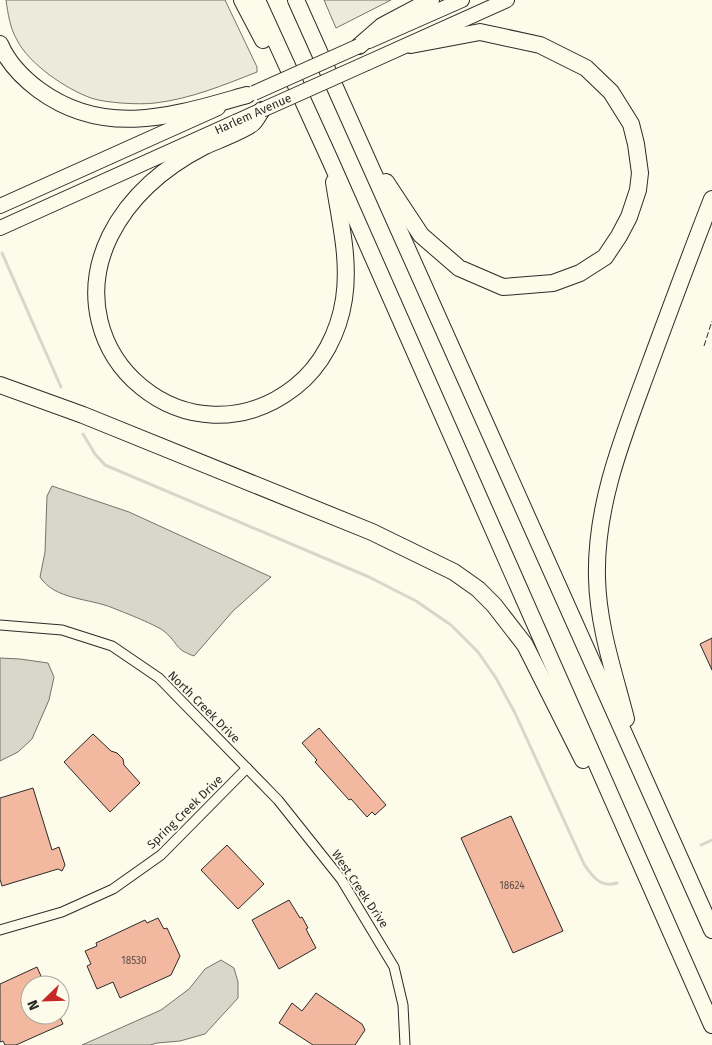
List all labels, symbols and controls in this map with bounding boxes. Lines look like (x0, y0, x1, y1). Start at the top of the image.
street label: Harlem Avenue (212, 91, 294, 137)
street label: North Creek Drive (165, 668, 243, 746)
street label: Spring Creek Drive (144, 772, 226, 852)
street label: West Creek Drive (329, 847, 391, 931)
house number: 18624 (499, 880, 525, 892)
house number: 18530 (121, 955, 147, 967)
north arrow (20, 975, 70, 1025)
text: N (24, 997, 43, 1012)

